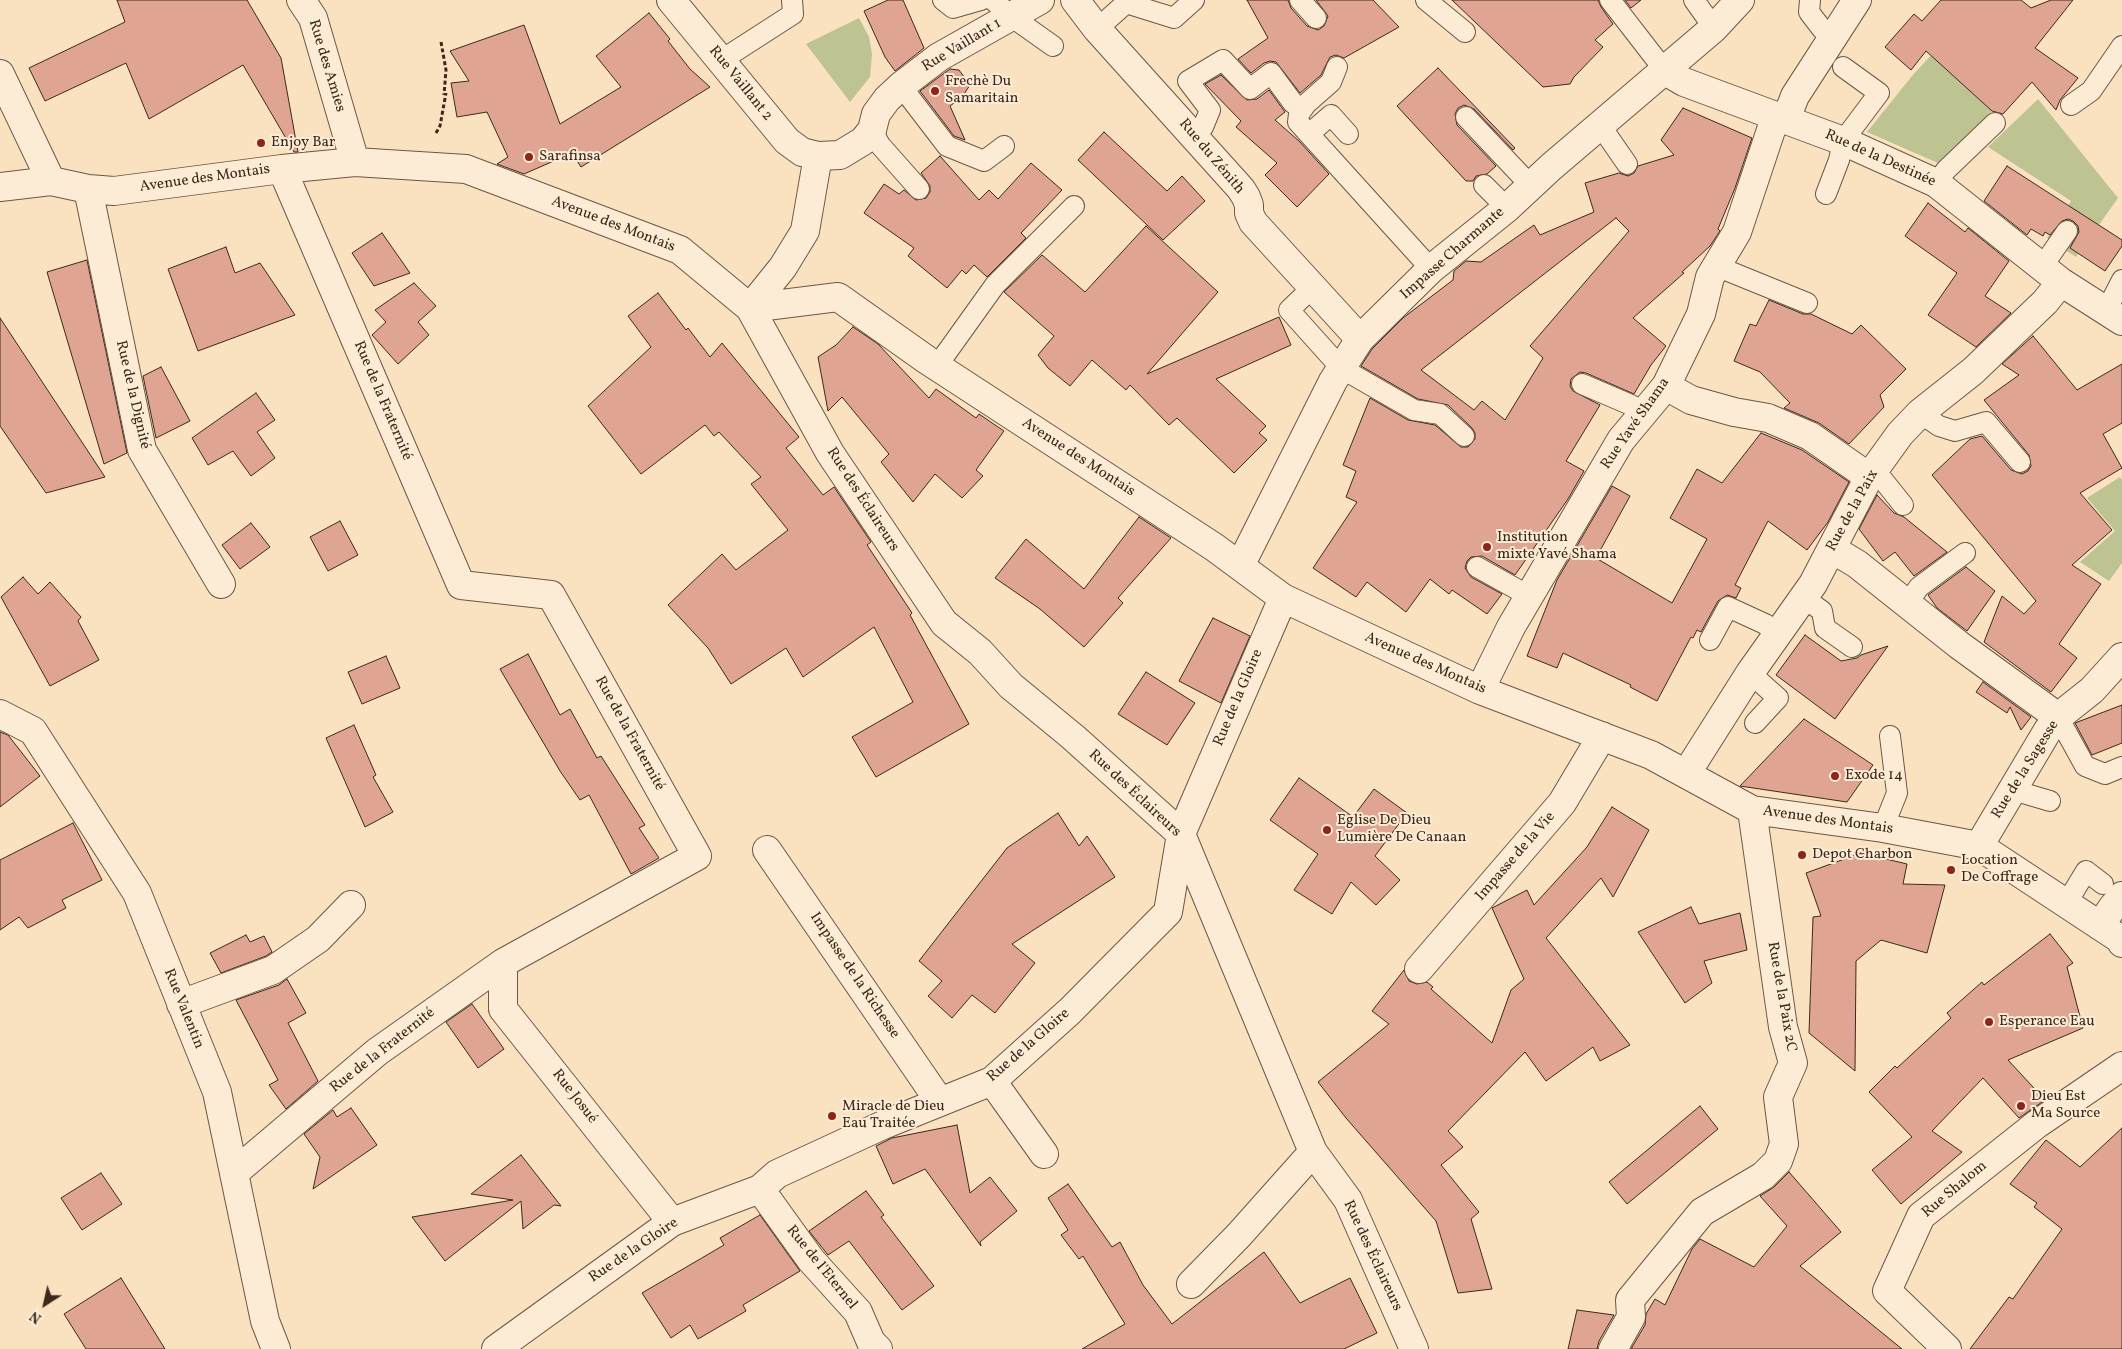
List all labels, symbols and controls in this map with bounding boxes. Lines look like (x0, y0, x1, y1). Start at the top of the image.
street label: Rue Vaillant 1 (919, 15, 1005, 77)
street label: Rue des Amies (303, 18, 349, 114)
street label: Rue Vaillant 2 (704, 43, 776, 125)
place label: Frechè Du Samaritain (945, 73, 1018, 108)
marker: Frechè Du Samaritain (929, 85, 941, 97)
street label: Rue du Zénith (1174, 116, 1248, 198)
street label: Rue de la Destinée (1822, 126, 1938, 192)
place label: Enjoy Bar (271, 134, 335, 152)
marker: Enjoy Bar (255, 137, 267, 149)
place label: Sarafinsa (539, 148, 601, 166)
marker: Sarafinsa (523, 151, 535, 163)
street label: Avenue des Montais (139, 161, 271, 197)
street label: Avenue des Montais (548, 193, 678, 257)
street label: Impasse Charmante (1397, 204, 1509, 304)
street label: Rue de la Dignité (111, 339, 153, 451)
street label: Rue de la Fraternité (349, 339, 415, 463)
street label: Rue Yavé Shama (1598, 375, 1674, 473)
street label: Avenue des Montais (1018, 415, 1138, 501)
street label: Rue des Éclaireurs (822, 445, 902, 555)
street label: Rue de la Paix (1823, 467, 1883, 555)
place label: Institution mixte Yavé Shama (1497, 529, 1617, 564)
marker: Institution mixte Yavé Shama (1481, 541, 1493, 553)
street label: Avenue des Montais (1361, 629, 1489, 699)
street label: Rue de la Gloire (1210, 647, 1268, 749)
street label: Rue de la Fraternité (590, 674, 668, 794)
street label: Rue de la Sagesse (1988, 717, 2064, 823)
street label: Rue des Éclaireurs (1084, 746, 1184, 842)
place label: Exode 14 (1845, 767, 1903, 785)
marker: Exode 14 (1829, 770, 1841, 782)
street label: Avenue des Montais (1762, 803, 1894, 839)
street label: Impasse de la Vie (1472, 809, 1560, 905)
place label: Eglise De Dieu Lumière De Canaan (1337, 812, 1466, 847)
marker: Eglise De Dieu Lumière De Canaan (1321, 824, 1333, 836)
place label: Depot Charbon (1812, 846, 1913, 864)
marker: Depot Charbon (1796, 849, 1808, 861)
place label: Location De Coffrage (1961, 852, 2038, 887)
marker: Location De Coffrage (1945, 864, 1957, 876)
street label: Impasse de la Richesse (805, 910, 903, 1042)
street label: Rue de la Paix 2C (1762, 940, 1800, 1054)
street label: Rue Valentin (159, 966, 207, 1052)
street label: Rue de la Fraternité (327, 1004, 439, 1098)
street label: Rue de la Gloire (984, 1005, 1074, 1087)
place label: Esperance Eau (1999, 1013, 2095, 1031)
marker: Esperance Eau (1983, 1016, 1995, 1028)
street label: Rue Josué (547, 1066, 601, 1128)
place label: Dieu Est Ma Source (2031, 1088, 2100, 1123)
place label: Miracle de Dieu Eau Traitée (842, 1098, 945, 1133)
marker: Dieu Est Ma Source (2015, 1100, 2027, 1112)
marker: Miracle de Dieu Eau Traitée (826, 1110, 838, 1122)
street label: Rue Shalom (1919, 1158, 1991, 1222)
street label: Rue des Éclaireurs (1338, 1198, 1406, 1314)
street label: Rue de la Gloire (586, 1215, 682, 1287)
street label: Rue de l'Eternel (782, 1222, 860, 1314)
north arrow (20, 1279, 70, 1329)
text: N (27, 1306, 46, 1327)

